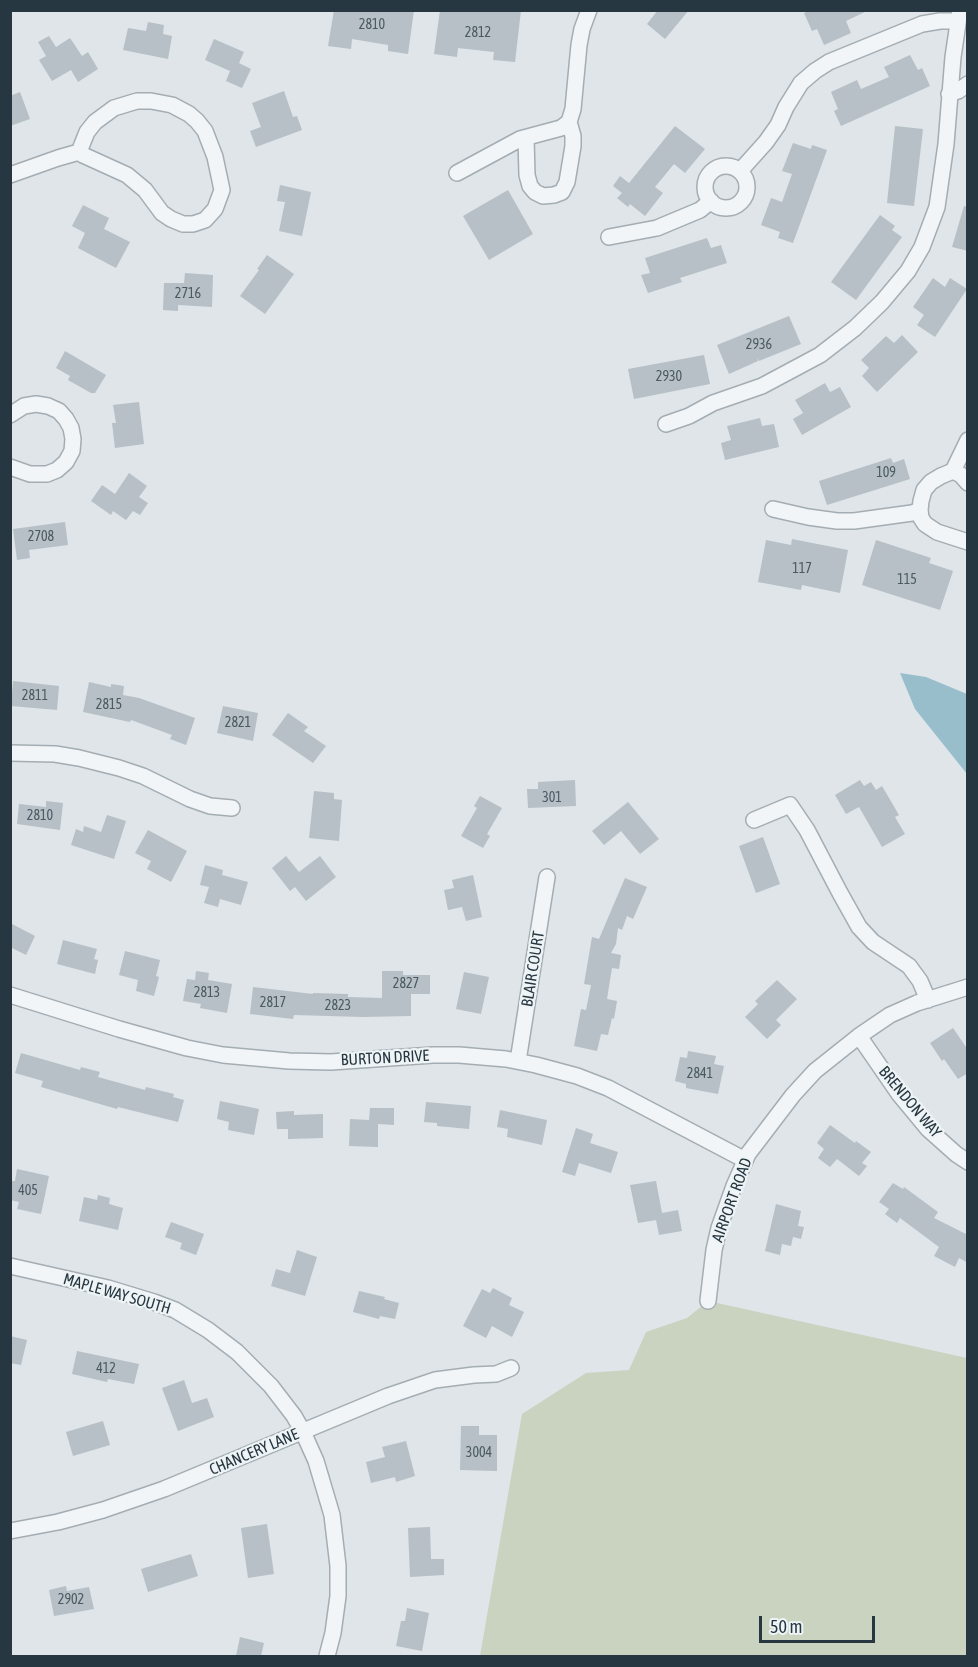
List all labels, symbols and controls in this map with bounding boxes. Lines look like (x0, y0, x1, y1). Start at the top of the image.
house number: 2810 (359, 17, 385, 33)
house number: 2812 (465, 25, 491, 41)
house number: 2716 (175, 286, 201, 302)
house number: 2936 (746, 337, 772, 353)
house number: 2930 (656, 369, 682, 385)
house number: 109 (876, 465, 896, 481)
house number: 2708 (28, 529, 54, 545)
house number: 117 (792, 561, 812, 577)
house number: 115 (897, 572, 917, 588)
house number: 2811 (22, 688, 48, 704)
house number: 2815 (96, 697, 122, 713)
house number: 2821 (225, 715, 251, 731)
house number: 301 (542, 790, 562, 806)
house number: 2810 (27, 808, 53, 824)
street label: BLAIR COURT (518, 930, 548, 1008)
house number: 2827 (393, 976, 419, 992)
house number: 2813 (194, 985, 220, 1001)
house number: 2817 (260, 995, 286, 1011)
house number: 2823 (325, 998, 351, 1014)
street label: BURTON DRIVE (340, 1046, 430, 1070)
street label: BRENDON WAY (875, 1062, 945, 1142)
house number: 2841 (687, 1066, 713, 1082)
street label: AIRPORT ROAD (708, 1155, 756, 1245)
house number: 405 (18, 1183, 38, 1199)
street label: MAPLE WAY SOUTH (61, 1269, 173, 1319)
house number: 412 (96, 1361, 116, 1377)
street label: CHANCERY LANE (206, 1425, 302, 1479)
house number: 3004 (466, 1445, 492, 1461)
house number: 2902 (58, 1592, 84, 1608)
scale bar (762, 1604, 878, 1642)
text: 50 m (770, 1616, 802, 1637)

